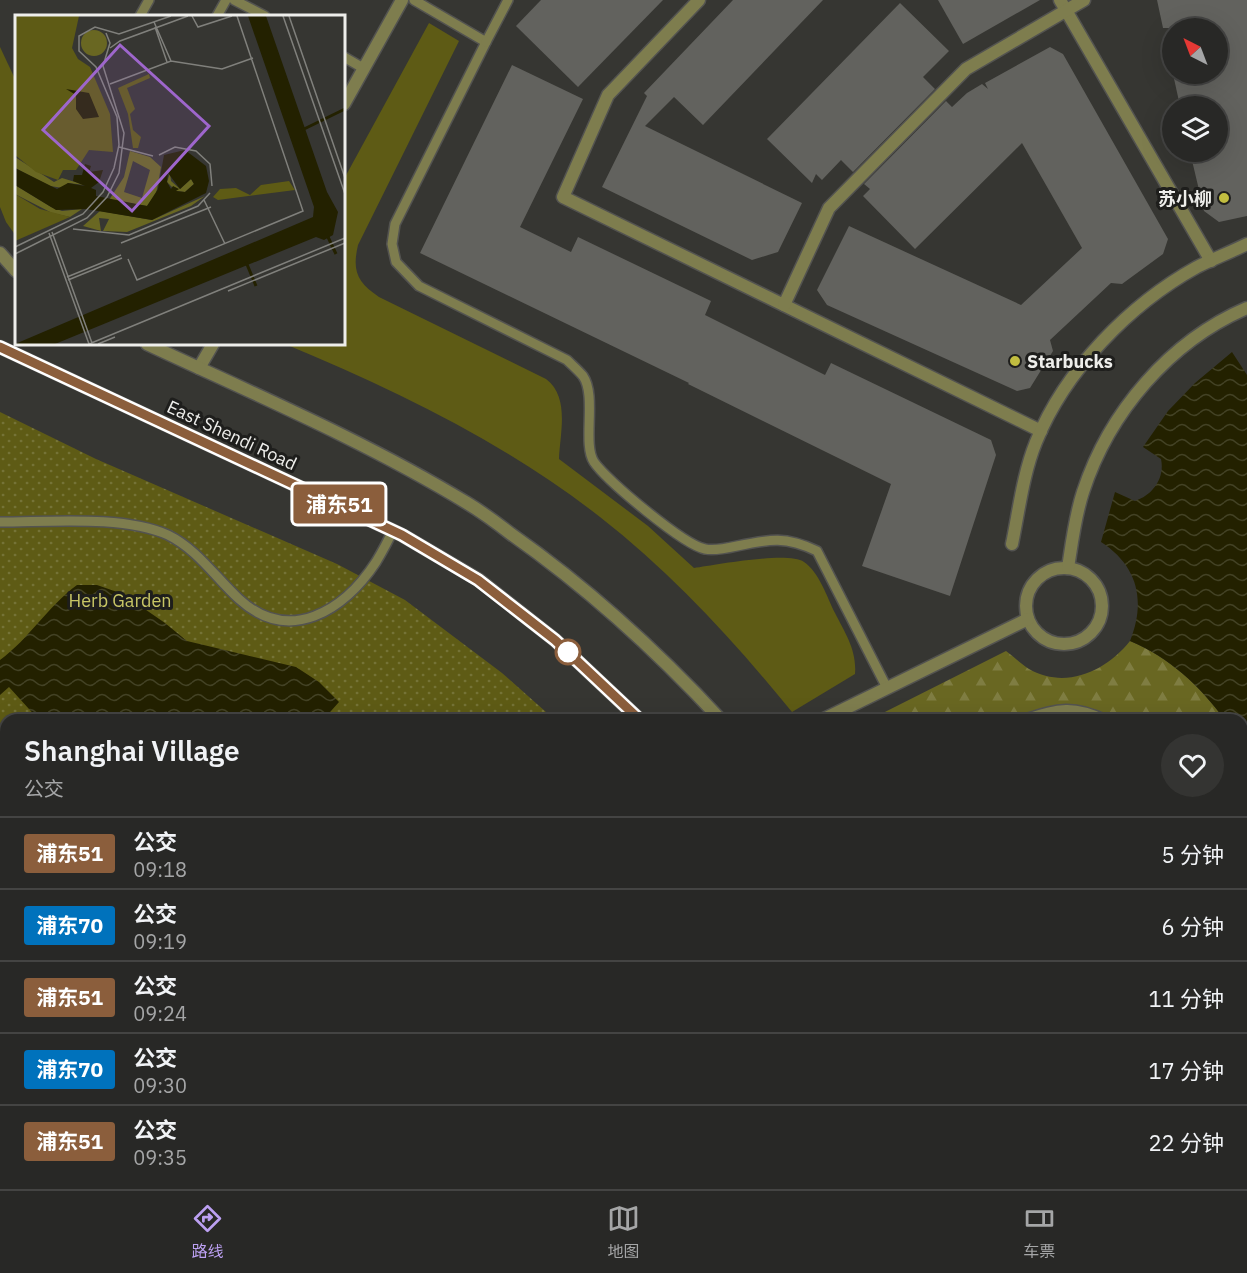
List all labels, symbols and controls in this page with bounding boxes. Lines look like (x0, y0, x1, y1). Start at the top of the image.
inset map (15, 15, 345, 345)
north arrow (1162, 18, 1228, 84)
map controls (1162, 18, 1228, 162)
button: layers (1162, 96, 1228, 162)
place label: 苏小柳 (1158, 187, 1212, 210)
marker: 苏小柳 (1217, 191, 1231, 205)
place label: Starbucks (1027, 350, 1113, 373)
marker: Starbucks (1008, 354, 1022, 368)
street label: East Shendi Road (163, 395, 301, 475)
line badge: 浦东51 (297, 484, 381, 524)
text: 浦东51 (305, 490, 373, 518)
park label: Herb Garden (68, 589, 172, 612)
unlabelled marker (555, 639, 581, 665)
text: Shanghai Village (24, 732, 240, 769)
button: heart (1161, 734, 1224, 797)
text: 公交 (24, 775, 64, 802)
text: 公交 (133, 827, 177, 856)
text: 浦东51 (36, 839, 103, 867)
text: 5 分钟 (1162, 840, 1224, 869)
text: 09:18 (133, 856, 187, 883)
text: 公交 (133, 899, 177, 928)
text: 浦东70 (36, 911, 103, 939)
text: 6 分钟 (1162, 912, 1224, 941)
text: 09:19 (133, 928, 187, 955)
text: 公交 (133, 971, 177, 1000)
text: 浦东51 (36, 983, 103, 1011)
text: 11 分钟 (1148, 984, 1224, 1013)
text: 09:24 (133, 1000, 187, 1027)
text: 公交 (133, 1043, 177, 1072)
text: 浦东70 (36, 1055, 103, 1083)
text: 17 分钟 (1148, 1056, 1224, 1085)
text: 09:30 (133, 1072, 187, 1099)
text: 公交 (133, 1115, 177, 1144)
text: 浦东51 (36, 1127, 103, 1155)
text: 22 分钟 (1148, 1128, 1224, 1157)
text: 09:35 (133, 1144, 187, 1171)
tab: 路线 (191, 1202, 224, 1262)
tab: 地图 (607, 1202, 640, 1262)
tab: 车票 (1023, 1202, 1056, 1262)

